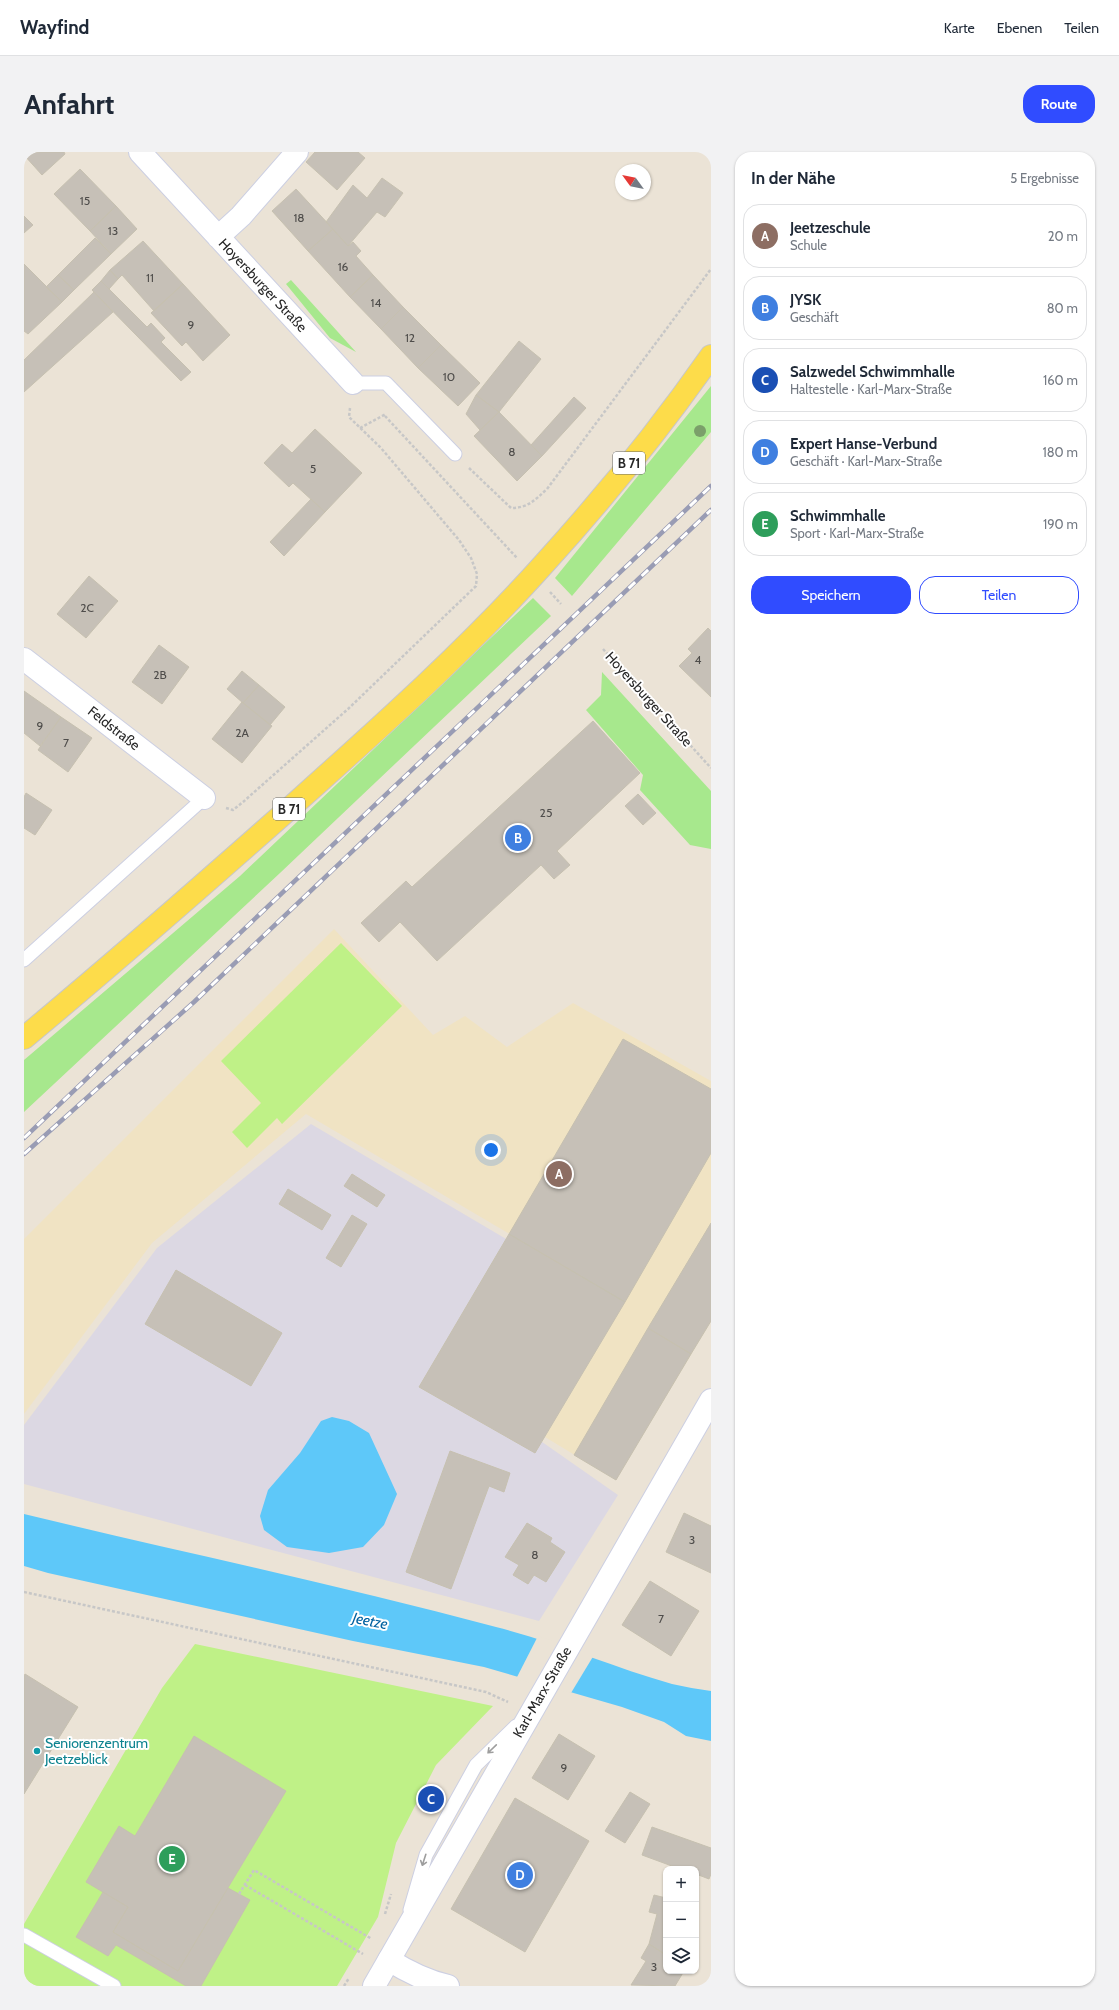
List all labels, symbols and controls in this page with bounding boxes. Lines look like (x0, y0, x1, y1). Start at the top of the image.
text: Wayfind (20, 16, 89, 39)
text: Karte (944, 19, 975, 37)
text: Ebenen (997, 19, 1042, 37)
text: Teilen (1064, 19, 1099, 37)
button: Route (1023, 85, 1095, 123)
text: Anfahrt (24, 87, 114, 121)
north arrow (615, 164, 651, 200)
text: In der Nähe (751, 168, 835, 188)
text: 5 Ergebnisse (1010, 170, 1079, 186)
house number: 15 (80, 193, 90, 208)
house number: 18 (293, 210, 305, 225)
text: Jeetzeschule (790, 219, 871, 237)
house number: 13 (108, 223, 118, 238)
text: A (761, 228, 769, 244)
text: 20 m (1048, 228, 1078, 244)
street label: Hoyersburger Straße (215, 234, 311, 336)
text: Schule (790, 237, 827, 253)
house number: 16 (338, 259, 349, 274)
house number: 11 (146, 270, 154, 285)
text: JYSK (790, 291, 821, 309)
house number: 14 (371, 295, 381, 310)
text: B (761, 300, 769, 316)
text: 80 m (1047, 300, 1078, 316)
text: Geschäft (790, 309, 839, 325)
house number: 9 (188, 317, 195, 332)
house number: 12 (405, 330, 415, 345)
text: Salzwedel Schwimmhalle (790, 363, 955, 381)
house number: 10 (443, 369, 455, 384)
text: C (761, 372, 769, 388)
text: 160 m (1043, 372, 1078, 388)
text: Haltestelle · Karl-Marx-Straße (790, 381, 952, 397)
text: Expert Hanse-Verbund (790, 435, 937, 453)
house number: 8 (508, 444, 516, 459)
text: D (760, 444, 770, 460)
text: 180 m (1042, 444, 1078, 460)
road number: B 71 (613, 452, 645, 474)
text: Geschäft · Karl-Marx-Straße (790, 453, 942, 469)
house number: 5 (310, 461, 316, 476)
text: Schwimmhalle (790, 507, 885, 525)
text: E (761, 516, 769, 532)
text: 190 m (1043, 516, 1078, 532)
text: Sport · Karl-Marx-Straße (790, 525, 924, 541)
button: Speichern (751, 576, 911, 614)
button: Teilen (919, 576, 1079, 614)
house number: 2C (80, 600, 94, 615)
street label: Hoyersburger Straße (602, 648, 696, 750)
house number: 4 (695, 652, 702, 667)
house number: 2B (153, 667, 167, 682)
street label: Feldstraße (84, 702, 144, 754)
house number: 9 (37, 718, 44, 733)
house number: 2A (235, 725, 249, 740)
house number: 7 (63, 735, 69, 750)
road number: B 71 (273, 798, 305, 820)
house number: 25 (540, 805, 552, 820)
pin: B (505, 823, 531, 853)
your location (481, 1140, 501, 1160)
pin: A (546, 1159, 572, 1189)
house number: 3 (689, 1532, 695, 1547)
house number: 8 (531, 1547, 539, 1562)
water label: Jeetze (349, 1608, 389, 1633)
house number: 7 (658, 1611, 664, 1626)
street label: Karl-Marx-Straße (509, 1643, 575, 1741)
place label: Seniorenzentrum Jeetzeblick (44, 1734, 148, 1768)
one-way arrow (487, 1745, 497, 1754)
marker: Seniorenzentrum Jeetzeblick (32, 1746, 42, 1756)
house number: 9 (561, 1760, 568, 1775)
pin: C (418, 1784, 444, 1814)
pin: E (159, 1844, 185, 1874)
one-way arrow (420, 1854, 428, 1866)
pin: D (507, 1860, 533, 1890)
map controls (663, 1866, 699, 1974)
button: + (663, 1866, 699, 1902)
button: − (663, 1902, 699, 1938)
button: layers (663, 1938, 699, 1974)
house number: 3 (651, 1959, 657, 1974)

